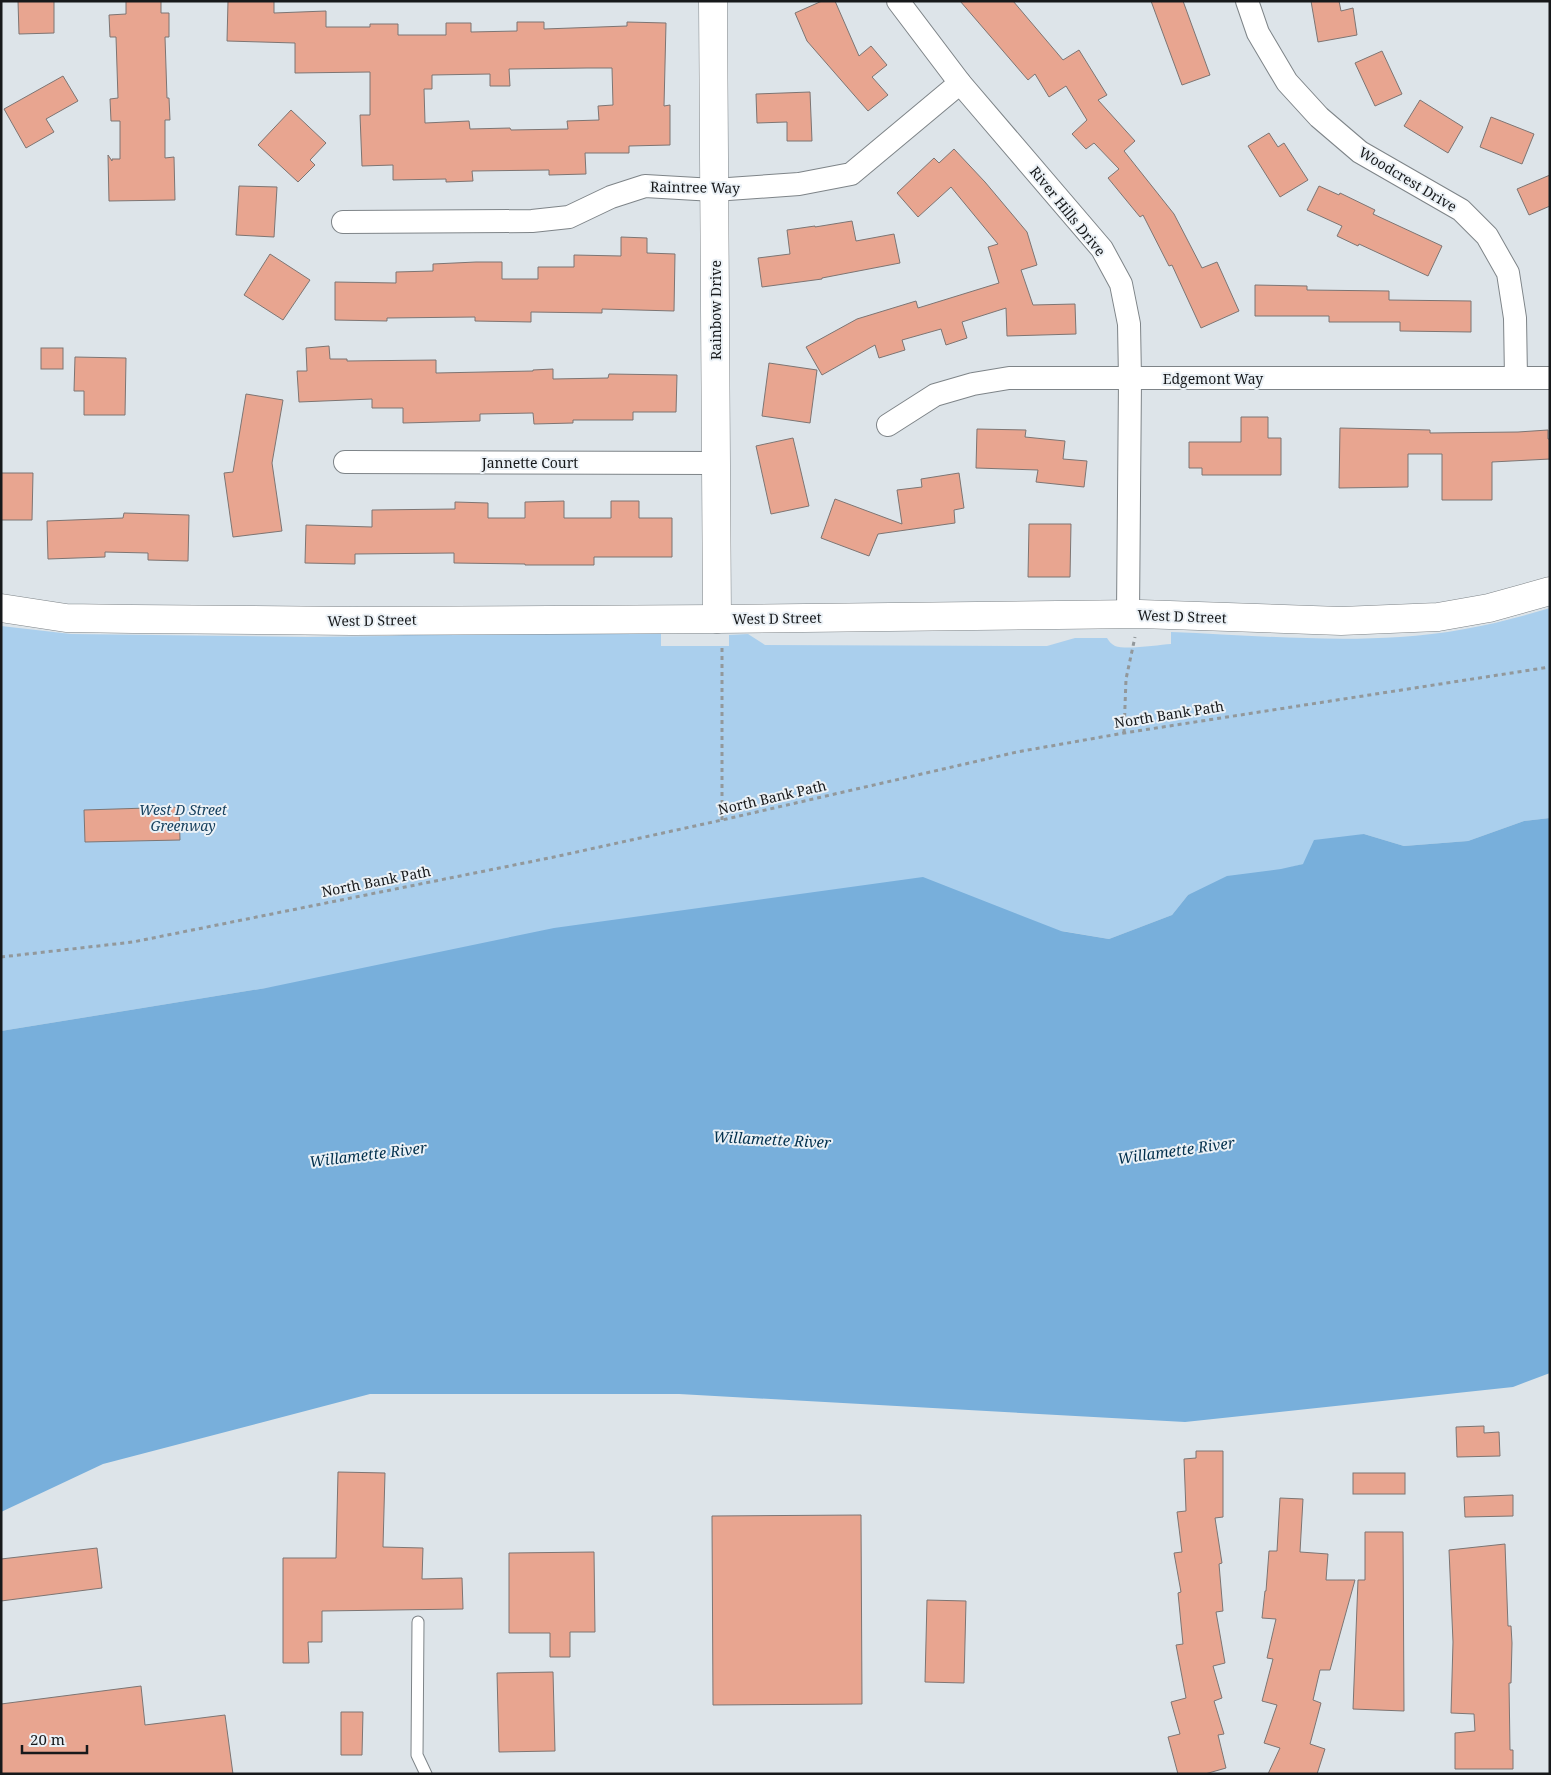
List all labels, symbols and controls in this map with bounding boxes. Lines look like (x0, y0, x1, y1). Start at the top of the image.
street label: Woodcrest Drive (1355, 142, 1461, 216)
street label: River Hills Drive (1026, 162, 1110, 260)
street label: Raintree Way (650, 177, 740, 197)
street label: Rainbow Drive (706, 260, 725, 360)
street label: Edgemont Way (1163, 369, 1263, 388)
street label: Jannette Court (481, 453, 578, 472)
street label: West D Street (1137, 605, 1227, 627)
street label: West D Street (732, 608, 822, 628)
street label: West D Street (327, 610, 417, 630)
street label: North Bank Path (1113, 696, 1225, 732)
street label: North Bank Path (716, 775, 828, 819)
park label: West D Street Greenway (139, 800, 228, 835)
street label: North Bank Path (320, 861, 432, 901)
water label: Willamette River (712, 1126, 833, 1152)
water label: Willamette River (1116, 1132, 1237, 1168)
water label: Willamette River (308, 1137, 429, 1171)
scale bar (22, 1722, 88, 1754)
text: 20 m (30, 1729, 65, 1749)

